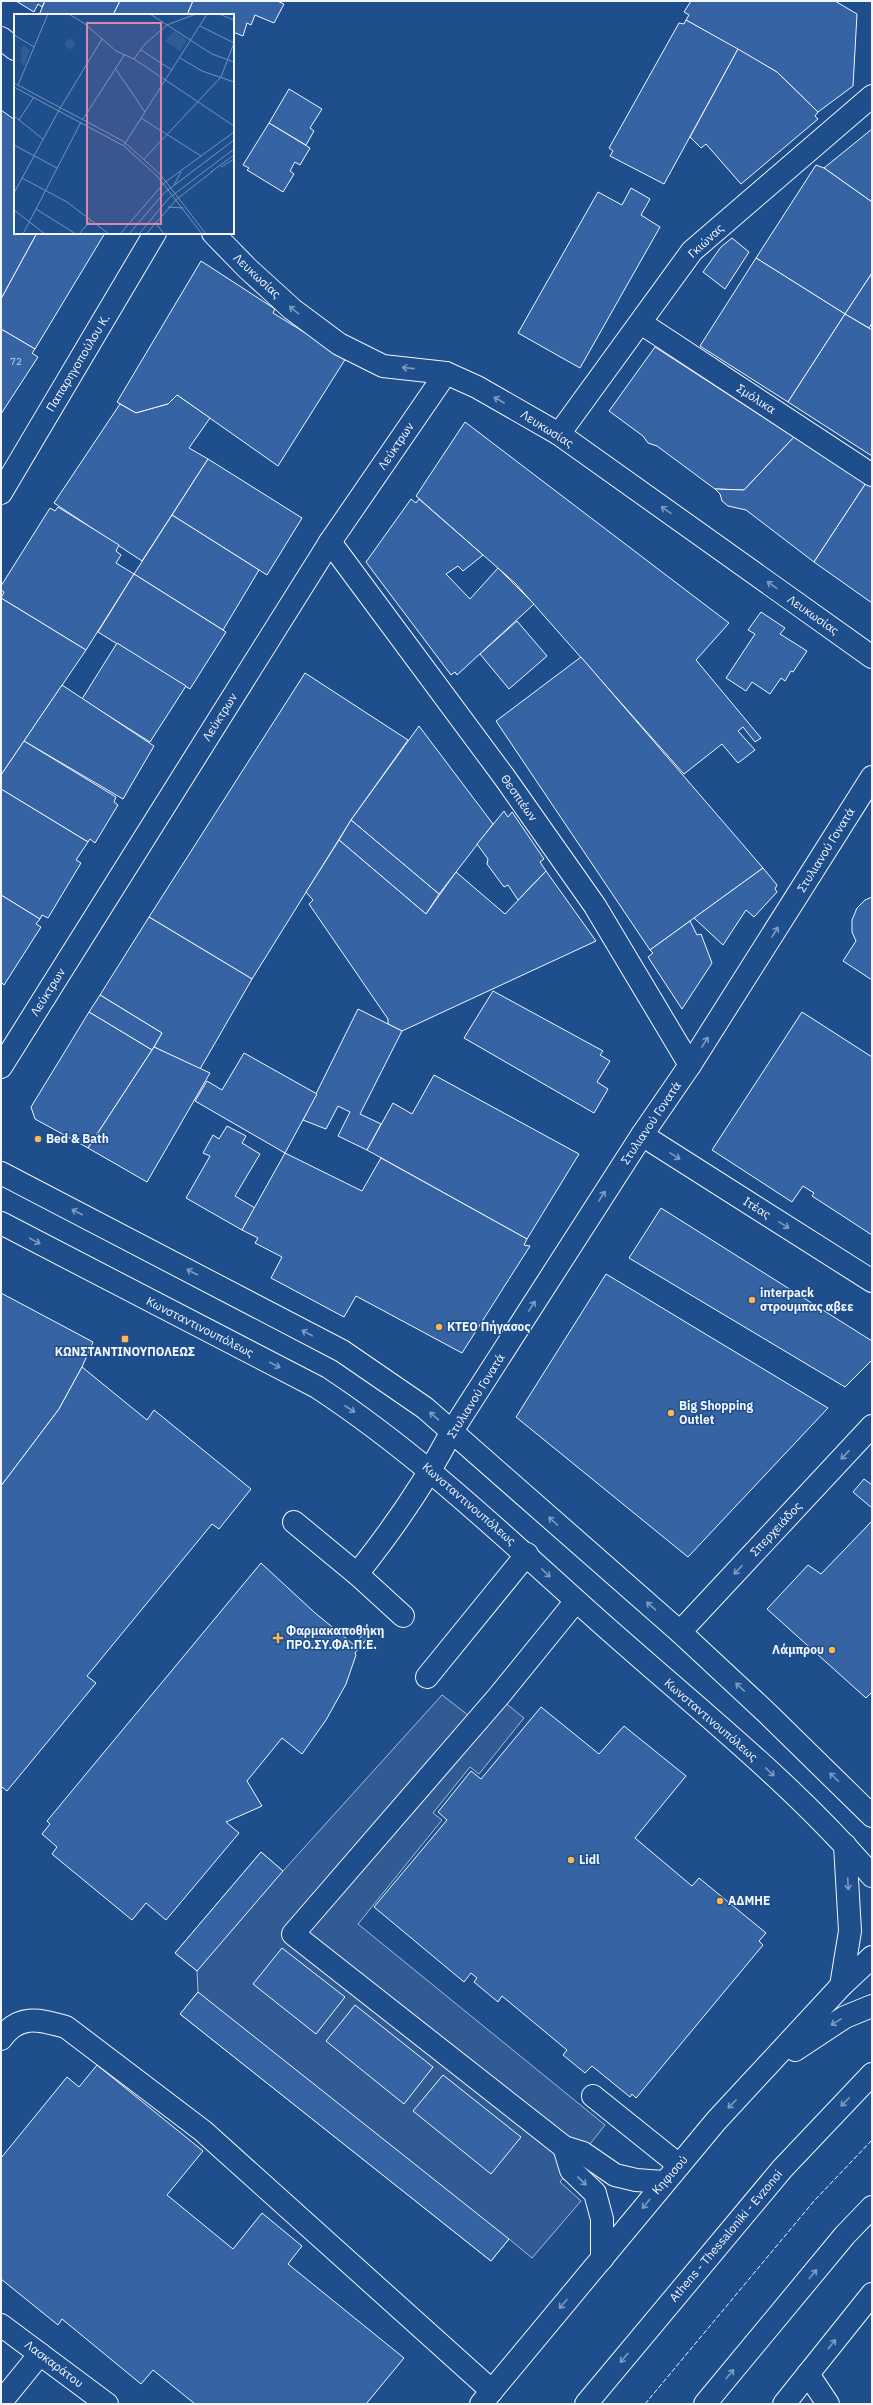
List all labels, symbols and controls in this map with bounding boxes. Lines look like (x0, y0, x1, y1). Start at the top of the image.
inset map (14, 14, 234, 234)
street label: Γκιώνας (685, 220, 727, 261)
street label: Λευκωσίας (230, 250, 284, 302)
one-way arrow (289, 306, 300, 315)
street label: Παπαρηγοπούλου Κ. (42, 311, 113, 414)
house number: 72 (10, 355, 22, 368)
one-way arrow (402, 365, 415, 372)
street label: Σμόλικα (734, 380, 779, 417)
one-way arrow (493, 395, 505, 403)
street label: Λευκωσίας (518, 406, 577, 451)
street label: Λεύκτρων (374, 419, 417, 472)
one-way arrow (661, 506, 672, 514)
one-way arrow (766, 581, 777, 589)
street label: Λευκωσίας (785, 591, 842, 638)
street label: Λεύκτρων (199, 690, 240, 744)
street label: Θεσπιέων (498, 771, 541, 824)
street label: Στυλιανού Γονατά (793, 804, 858, 895)
one-way arrow (771, 926, 779, 938)
street label: Λεύκτρων (27, 965, 68, 1019)
one-way arrow (702, 1036, 710, 1048)
street label: Στυλιανού Γονατά (617, 1078, 684, 1167)
place label: Bed & Bath (46, 1131, 109, 1146)
marker: Bed & Bath (33, 1134, 43, 1144)
one-way arrow (669, 1152, 680, 1160)
one-way arrow (598, 1191, 607, 1202)
street label: Ιτέας (741, 1193, 774, 1222)
one-way arrow (71, 1208, 83, 1215)
one-way arrow (779, 1221, 790, 1230)
one-way arrow (29, 1238, 41, 1245)
one-way arrow (187, 1268, 199, 1275)
place label: interpack στρουμπας αβεε (760, 1285, 854, 1314)
street label: Κωνσταντινουπόλεως (144, 1293, 257, 1360)
marker: interpack στρουμπας αβεε (747, 1295, 757, 1305)
one-way arrow (529, 1300, 537, 1312)
place label: ΚΤΕΟ Πήγασος (447, 1319, 530, 1334)
marker: ΚΤΕΟ Πήγασος (434, 1322, 444, 1332)
one-way arrow (301, 1328, 313, 1336)
marker: ΚΩΝΣΤΑΝΤΙΝΟΥΠΟΛΕΩΣ (120, 1334, 130, 1344)
place label: ΚΩΝΣΤΑΝΤΙΝΟΥΠΟΛΕΩΣ (55, 1344, 195, 1359)
street label: Στυλιανού Γονατά (443, 1350, 508, 1441)
one-way arrow (269, 1362, 281, 1370)
place label: Big Shopping Outlet (679, 1398, 753, 1427)
one-way arrow (344, 1405, 356, 1413)
marker: Big Shopping Outlet (666, 1408, 676, 1418)
one-way arrow (430, 1412, 440, 1421)
one-way arrow (841, 1450, 850, 1460)
street label: Κωνσταντινουπόλεως (420, 1459, 519, 1548)
street label: Σπερχειάδος (747, 1498, 805, 1559)
one-way arrow (548, 1516, 558, 1525)
one-way arrow (733, 1565, 742, 1575)
one-way arrow (541, 1568, 551, 1577)
one-way arrow (645, 1602, 656, 1611)
place label: Φαρμακαποθήκη ΠΡΟ.ΣΥ.ΦΑ.Π.Ε. (286, 1623, 384, 1652)
marker: Φαρμακαποθήκη ΠΡΟ.ΣΥ.ΦΑ.Π.Ε. (273, 1633, 283, 1643)
place label: Λάμπρου (772, 1642, 824, 1657)
marker: Λάμπρου (827, 1645, 837, 1655)
street label: Κωνσταντινουπόλεως (662, 1675, 761, 1764)
one-way arrow (735, 1682, 745, 1692)
one-way arrow (765, 1767, 775, 1777)
one-way arrow (829, 1773, 839, 1782)
place label: Lidl (579, 1852, 600, 1867)
marker: Lidl (566, 1855, 576, 1865)
one-way arrow (844, 1877, 851, 1890)
place label: ΑΔΜΗΕ (728, 1893, 770, 1908)
marker: ΑΔΜΗΕ (715, 1896, 725, 1906)
one-way arrow (831, 2018, 842, 2026)
one-way arrow (840, 2097, 850, 2107)
one-way arrow (727, 2099, 737, 2109)
street label: Κηφισού (649, 2152, 691, 2197)
street label: Athens - Thessaloniki - Evzonoi (666, 2167, 785, 2305)
one-way arrow (577, 2176, 587, 2185)
one-way arrow (641, 2199, 650, 2210)
one-way arrow (809, 2269, 818, 2279)
one-way arrow (558, 2299, 567, 2309)
street label: Λασκαράτου (22, 2337, 87, 2391)
one-way arrow (828, 2338, 837, 2349)
one-way arrow (620, 2353, 629, 2364)
one-way arrow (726, 2369, 735, 2379)

